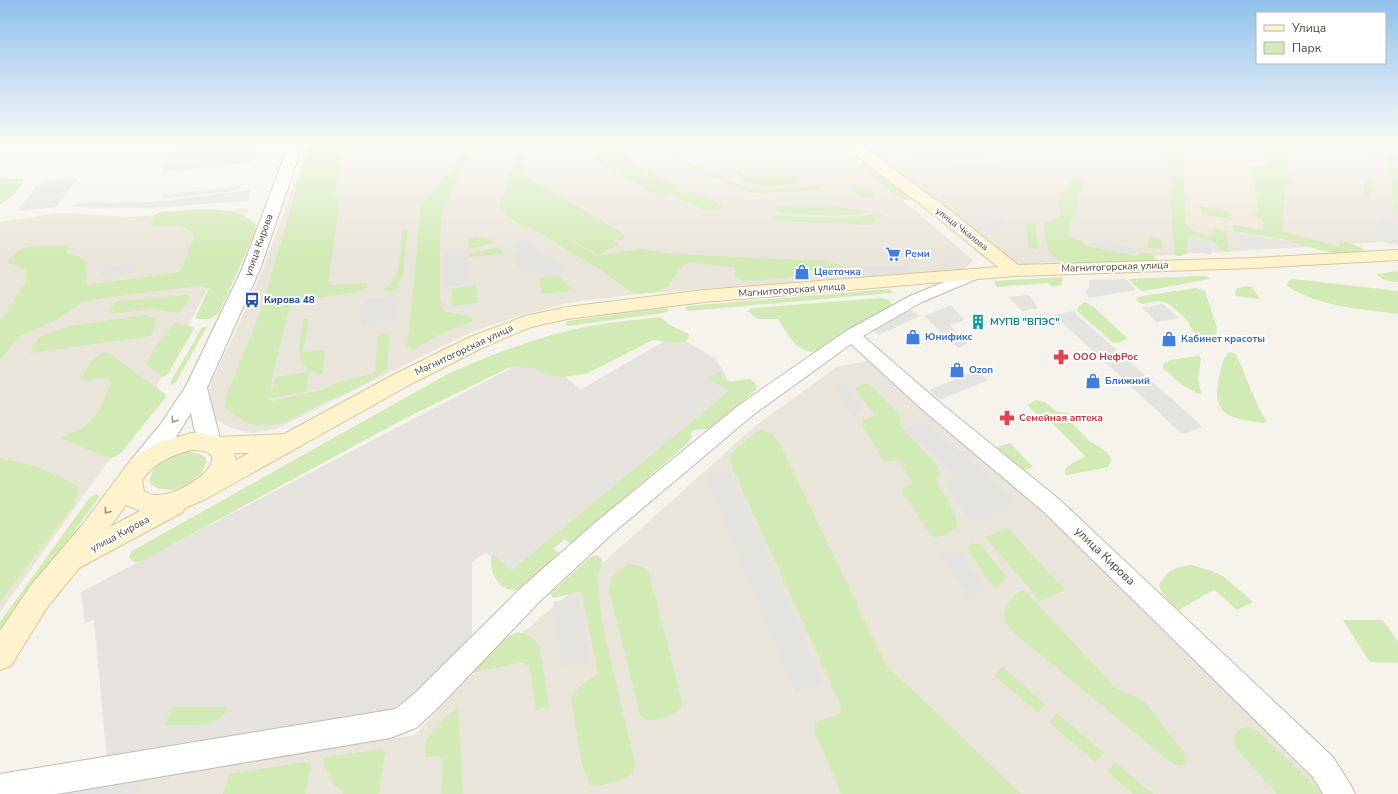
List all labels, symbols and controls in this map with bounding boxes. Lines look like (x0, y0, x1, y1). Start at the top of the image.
legend (1256, 12, 1386, 64)
text: Улица (1291, 20, 1326, 36)
text: Парк (1292, 40, 1322, 56)
street label: улица Чкалова (933, 205, 991, 253)
street label: улица Кирова (241, 212, 277, 278)
supermarket icon: Реми (884, 245, 902, 263)
place label: Реми (905, 247, 930, 261)
street label: Магнитогорская улица (1061, 258, 1169, 276)
shop icon: Цветочка (793, 263, 811, 281)
place label: Цветочка (814, 265, 861, 279)
street label: Магнитогорская улица (738, 279, 846, 301)
bus stop icon: Кирова 48 (243, 291, 261, 309)
place label: Кирова 48 (264, 293, 315, 307)
building icon: МУПВ "ВПЭС" (969, 313, 987, 331)
place label: МУПВ "ВПЭС" (990, 315, 1060, 329)
street label: Магнитогорская улица (412, 321, 516, 379)
shop icon: Юнификс (904, 328, 922, 346)
place label: Юнификс (925, 330, 973, 344)
shop icon: Кабинет красоты (1160, 330, 1178, 348)
place label: Кабинет красоты (1181, 332, 1265, 346)
pharmacy icon: ООО НефРос (1052, 348, 1070, 366)
place label: ООО НефРос (1073, 350, 1138, 364)
shop icon: Ozon (948, 361, 966, 379)
place label: Ozon (969, 363, 993, 377)
shop icon: Ближний (1084, 372, 1102, 390)
place label: Ближний (1105, 374, 1150, 388)
pharmacy icon: Семейная аптека (998, 409, 1016, 427)
place label: Семейная аптека (1019, 411, 1103, 425)
one-way arrow (172, 416, 179, 423)
one-way arrow (105, 507, 112, 514)
street label: улица Кирова (88, 513, 152, 555)
street label: улица Кирова (1071, 523, 1139, 589)

